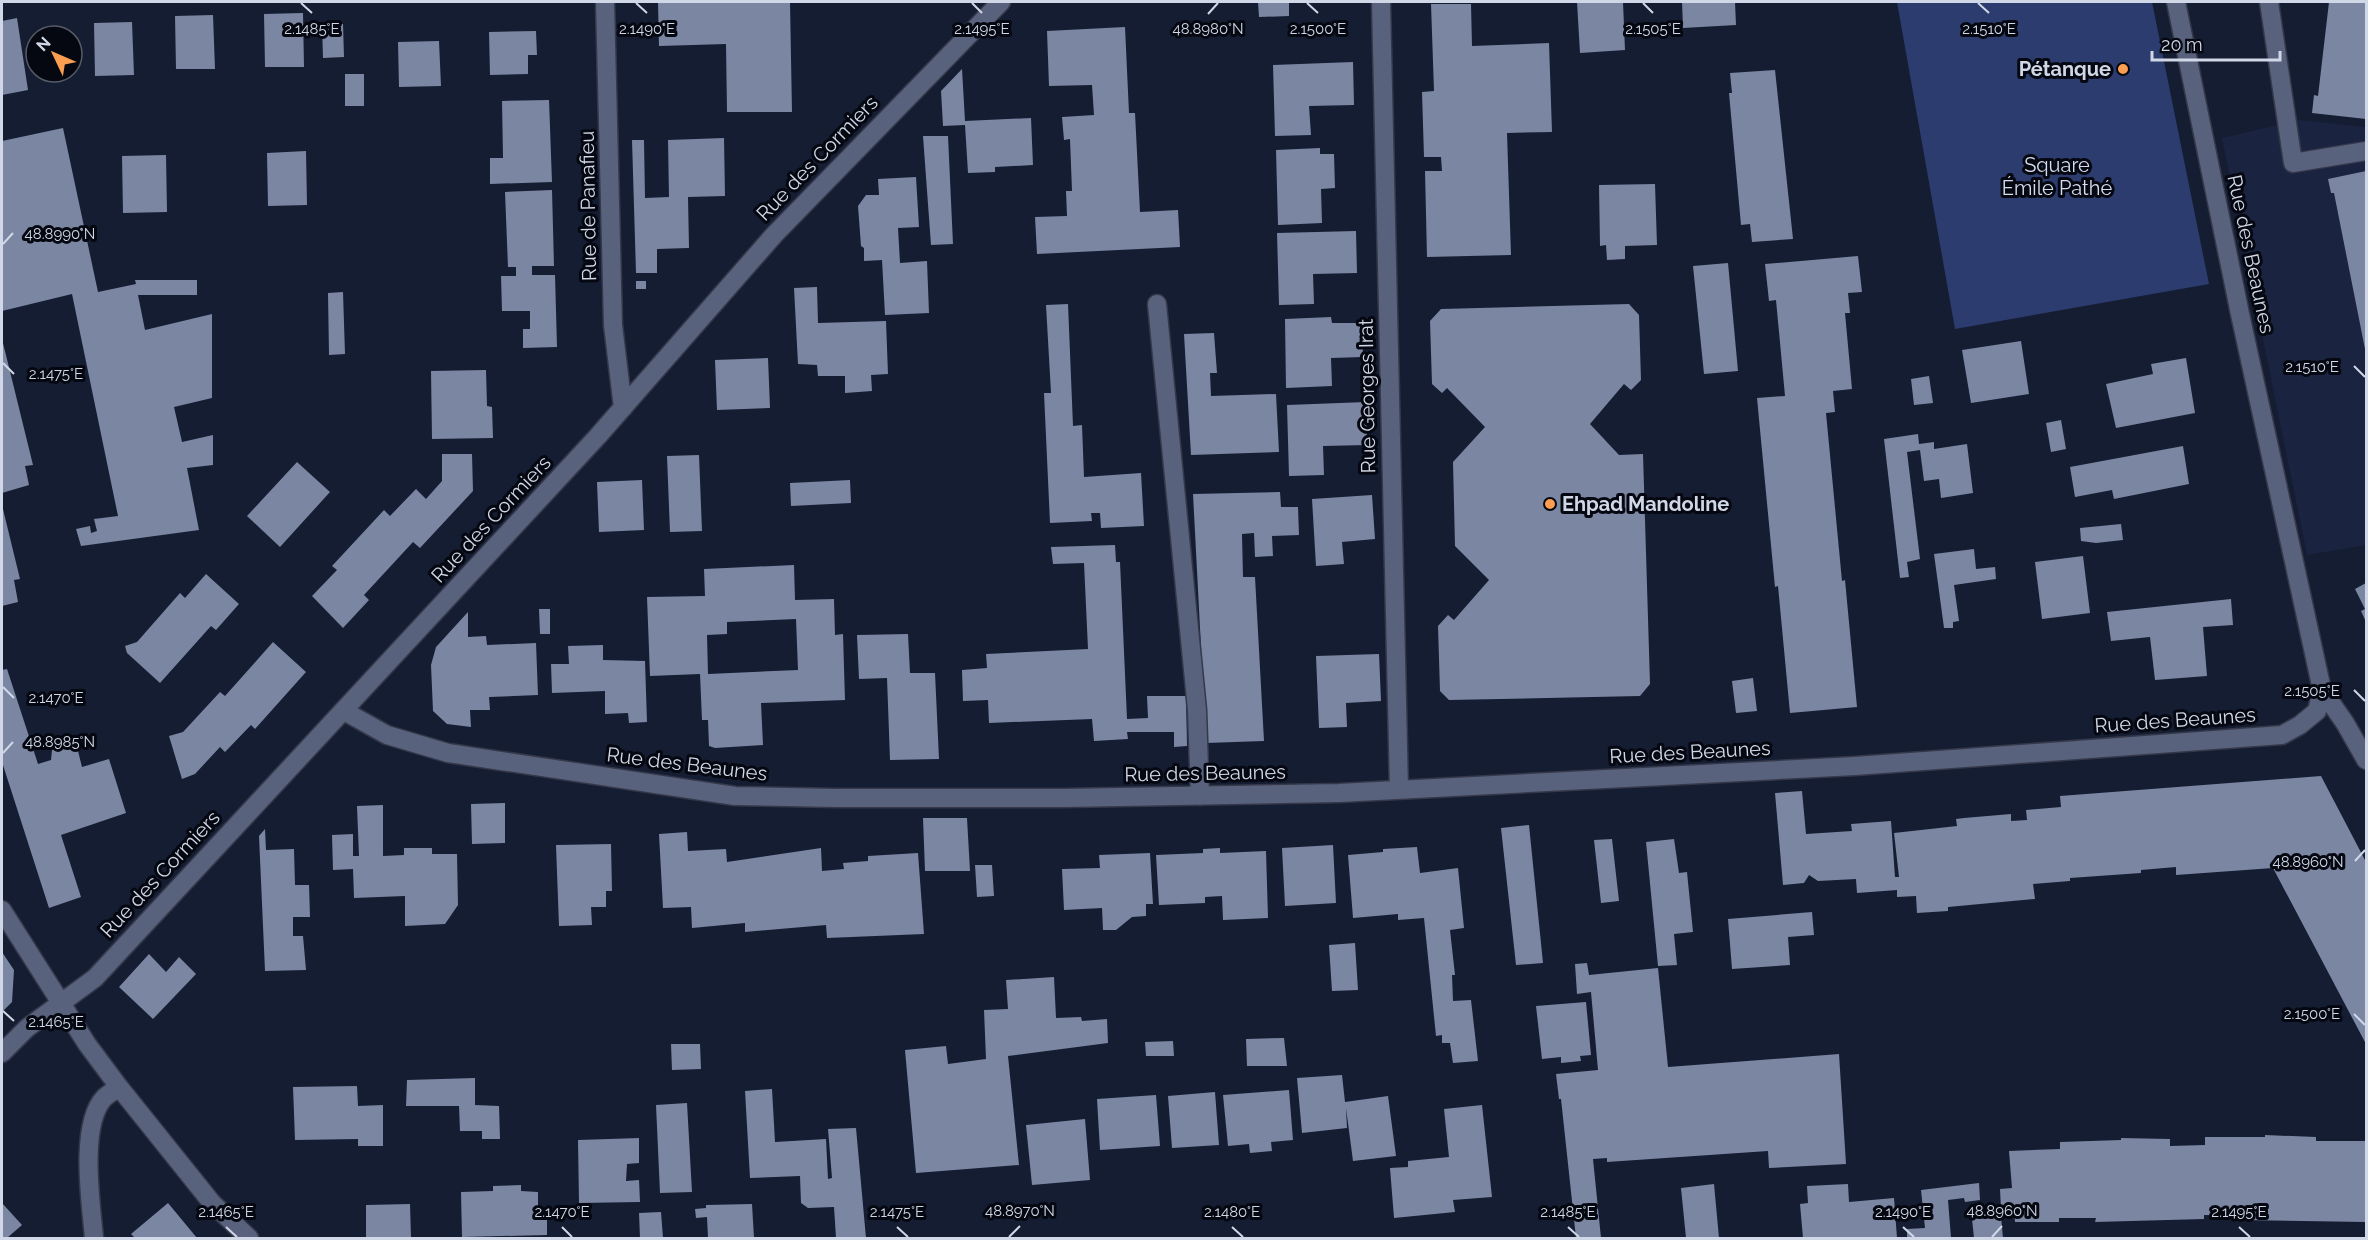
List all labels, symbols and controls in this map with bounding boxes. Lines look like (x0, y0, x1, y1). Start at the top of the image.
text: 2.1485°E (284, 20, 340, 38)
text: 2.1490°E (619, 20, 675, 38)
text: 2.1495°E (954, 20, 1010, 38)
text: 48.8980°N (1173, 20, 1243, 38)
text: 2.1500°E (1290, 20, 1346, 38)
text: 2.1505°E (1625, 20, 1681, 38)
text: 2.1510°E (1962, 20, 2016, 38)
north arrow (24, 24, 84, 84)
scale bar (2152, 24, 2280, 62)
text: N (32, 33, 55, 55)
text: 20 m (2161, 34, 2203, 55)
place label: Pétanque (2019, 57, 2111, 81)
marker: Pétanque (2116, 62, 2130, 76)
street label: Rue des Cormiers (751, 91, 883, 225)
street label: Rue de Panafieu (575, 131, 601, 281)
park label: Square Émile Pathé (2002, 153, 2112, 200)
street label: Rue des Beaunes (2222, 173, 2280, 335)
text: 48.8990°N (25, 225, 95, 243)
street label: Rue Georges Irat (1354, 318, 1380, 474)
text: 2.1510°E (2285, 358, 2339, 376)
text: 2.1475°E (29, 365, 83, 383)
street label: Rue des Cormiers (426, 451, 556, 587)
place label: Ehpad Mandoline (1562, 492, 1729, 516)
marker: Ehpad Mandoline (1543, 497, 1557, 511)
text: 2.1505°E (2284, 682, 2340, 700)
text: 2.1470°E (28, 689, 84, 707)
street label: Rue des Beaunes (2094, 702, 2256, 738)
text: 48.8985°N (25, 733, 95, 751)
street label: Rue des Beaunes (1609, 736, 1771, 768)
street label: Rue des Beaunes (605, 742, 769, 786)
street label: Rue des Beaunes (1124, 760, 1286, 786)
street label: Rue des Cormiers (95, 806, 225, 942)
text: 48.8960°N (2272, 853, 2344, 871)
text: 2.1500°E (2284, 1005, 2340, 1023)
text: 2.1465°E (28, 1013, 84, 1031)
text: 48.8970°N (985, 1202, 1055, 1220)
text: 48.8960°N (1966, 1202, 2038, 1220)
text: 2.1465°E (198, 1203, 254, 1221)
text: 2.1470°E (534, 1203, 590, 1221)
text: 2.1475°E (870, 1203, 924, 1221)
text: 2.1480°E (1204, 1203, 1260, 1221)
text: 2.1485°E (1540, 1203, 1596, 1221)
text: 2.1490°E (1875, 1203, 1931, 1221)
text: 2.1495°E (2211, 1203, 2267, 1221)

